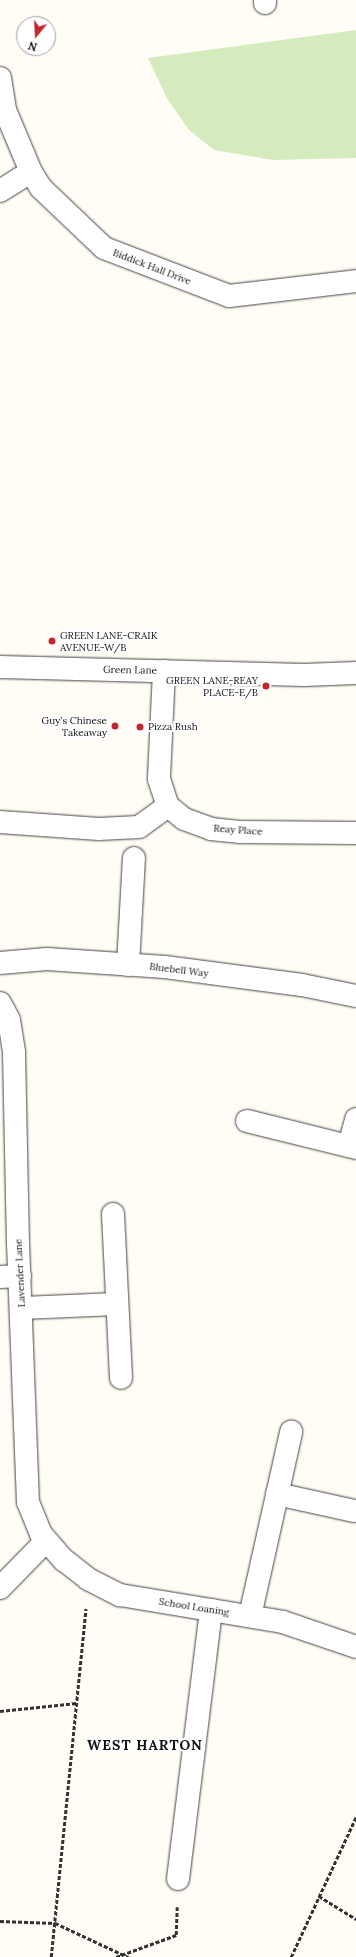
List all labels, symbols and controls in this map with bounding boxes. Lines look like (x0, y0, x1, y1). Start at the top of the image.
north arrow (16, 16, 56, 56)
text: N (26, 38, 39, 54)
street label: Biddick Hall Drive (111, 247, 193, 287)
place label: GREEN LANE-CRAIK AVENUE-W/B (60, 629, 158, 652)
marker: GREEN LANE-CRAIK AVENUE-W/B (47, 636, 57, 646)
street label: Green Lane (103, 664, 157, 676)
place label: GREEN LANE-REAY PLACE-E/B (166, 674, 258, 698)
marker: GREEN LANE-REAY PLACE-E/B (261, 681, 271, 691)
place label: Guy's Chinese Takeaway (42, 714, 107, 738)
marker: Guy's Chinese Takeaway (110, 721, 120, 731)
place label: Pizza Rush (148, 721, 198, 733)
marker: Pizza Rush (135, 722, 145, 732)
street label: Reay Place (213, 822, 263, 838)
street label: Bluebell Way (149, 960, 209, 980)
street label: Lavender Lane (12, 1238, 28, 1308)
street label: School Loaning (158, 1595, 230, 1619)
district label: WEST HARTON (87, 1737, 203, 1753)

